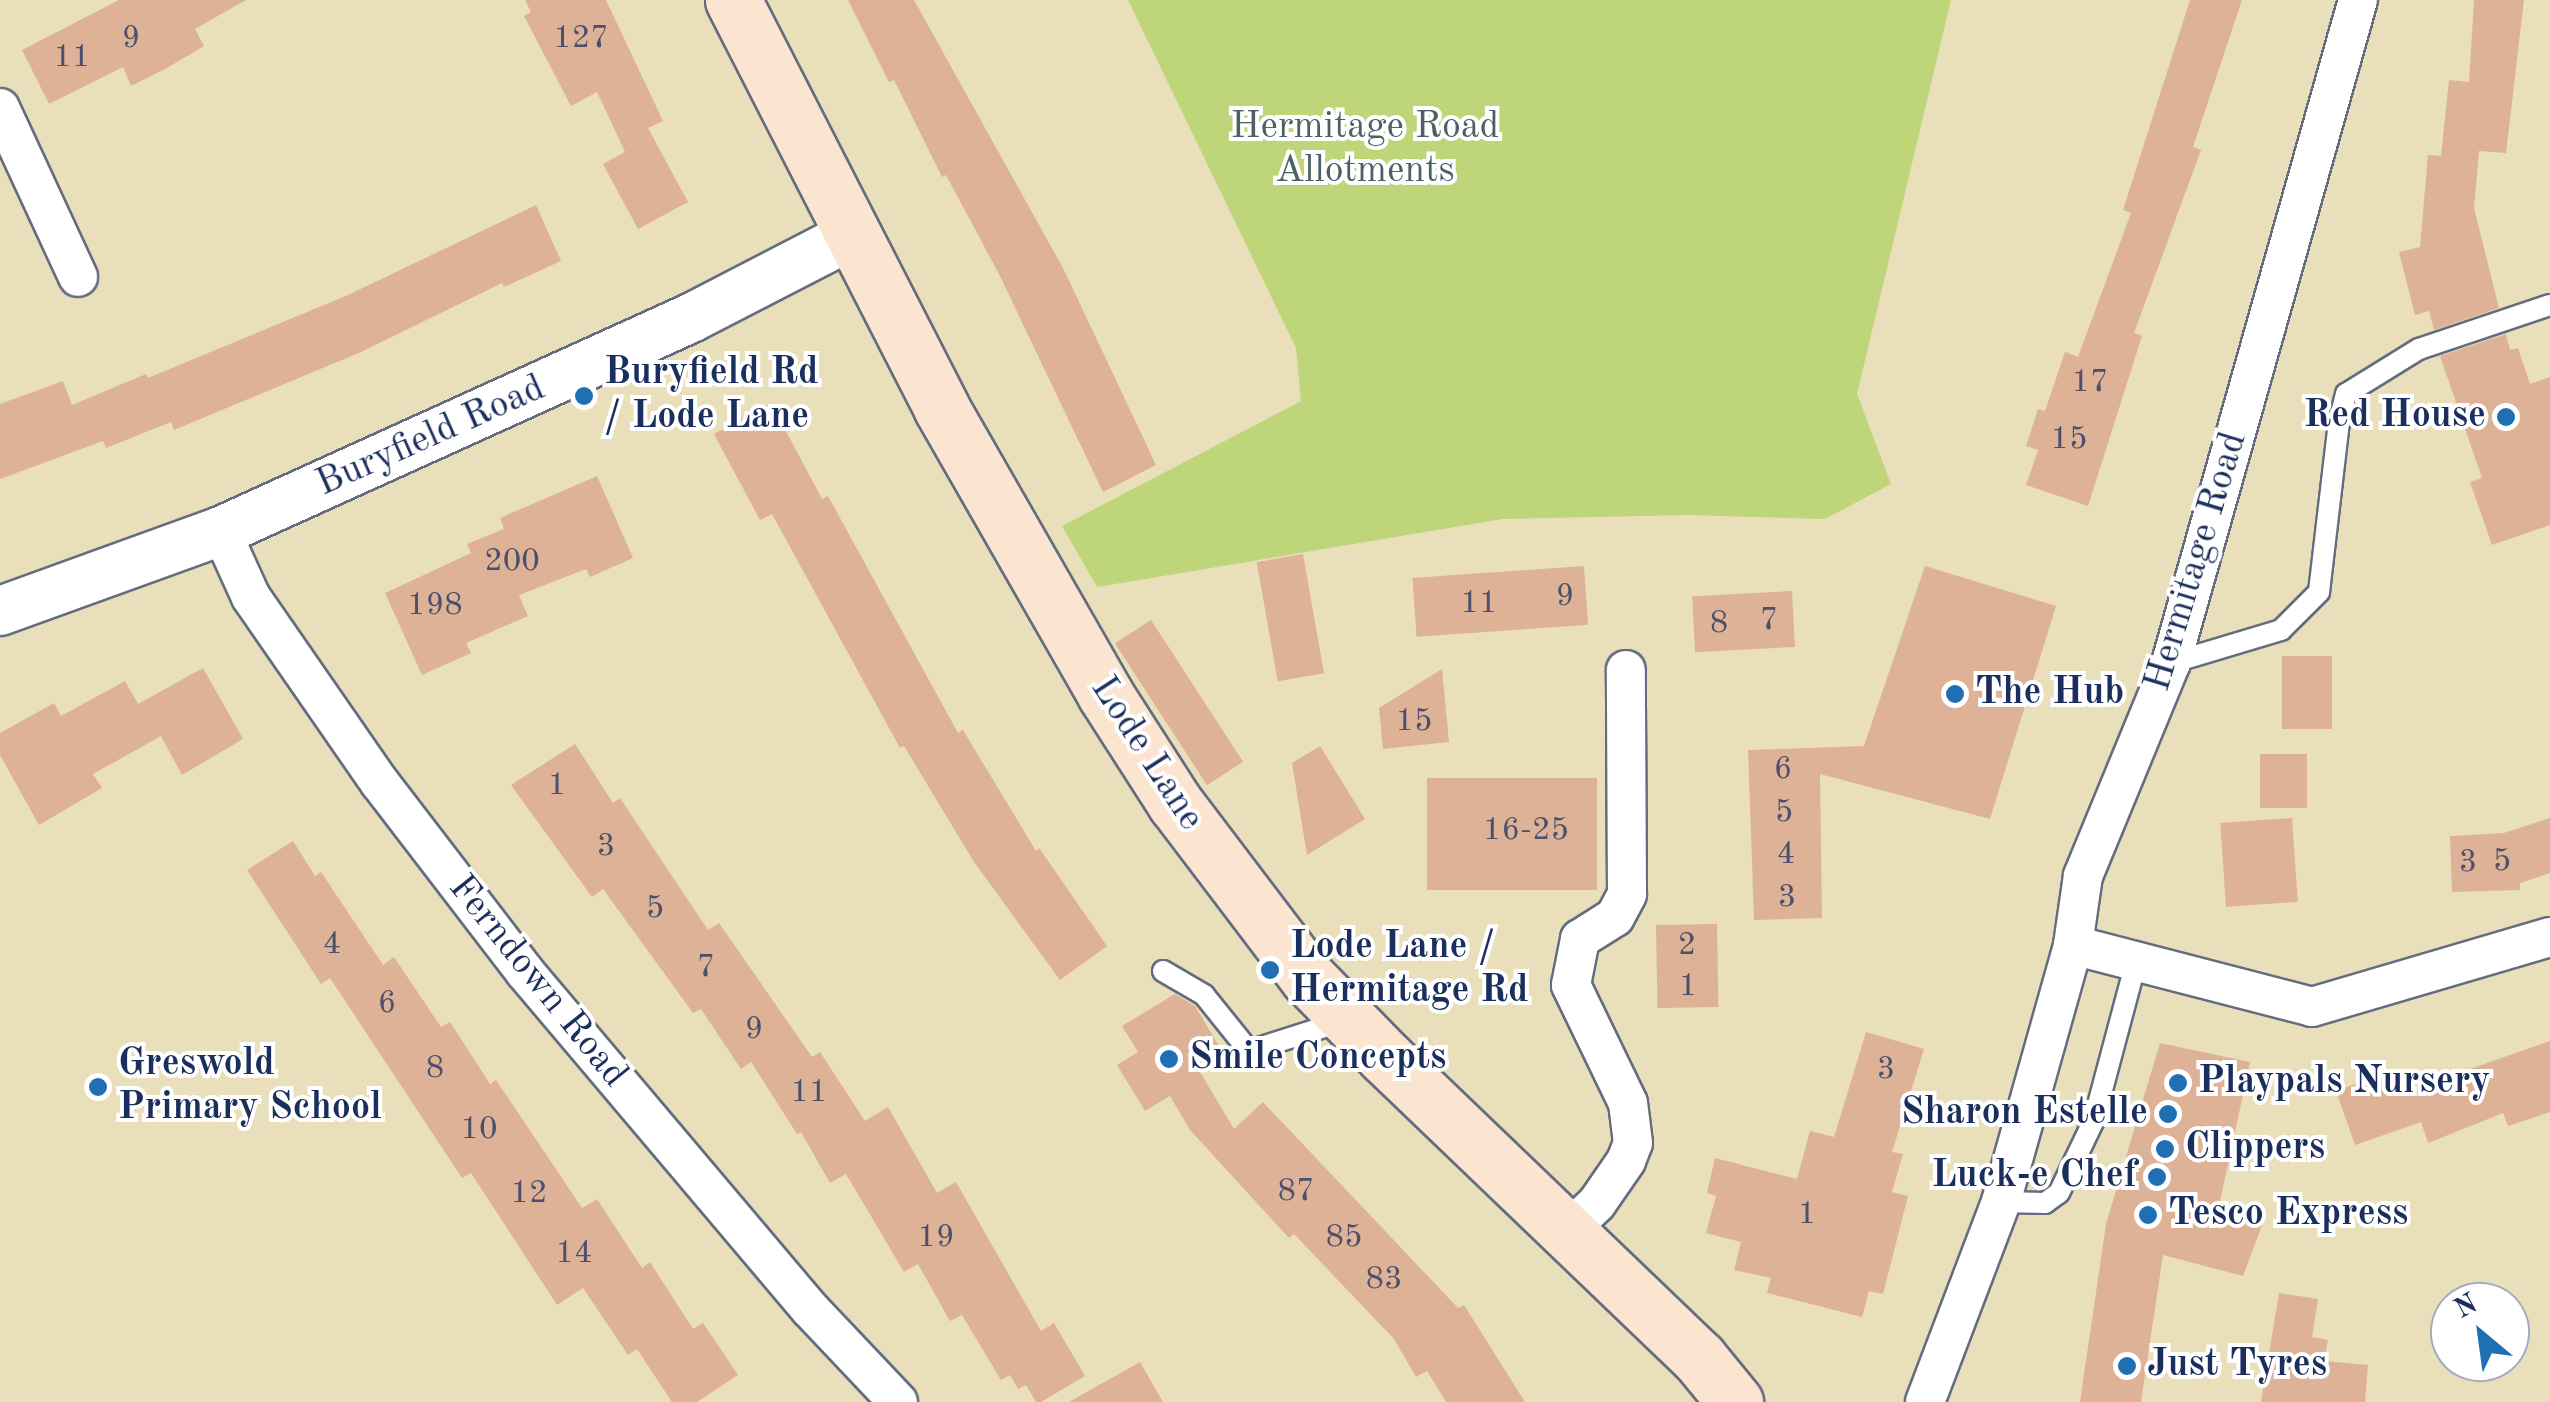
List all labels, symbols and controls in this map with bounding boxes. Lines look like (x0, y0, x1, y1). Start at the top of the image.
house number: 9 (122, 20, 140, 58)
house number: 127 (553, 20, 609, 58)
house number: 11 (53, 39, 91, 77)
park label: Hermitage Road Allotments (1231, 105, 1499, 194)
place label: Buryfield Rd / Lode Lane (604, 351, 819, 440)
house number: 17 (2071, 364, 2109, 402)
street label: Buryfield Road (310, 366, 552, 508)
marker: Buryfield Rd / Lode Lane (573, 385, 595, 407)
place label: Red House (2304, 394, 2486, 440)
marker: Red House (2495, 406, 2517, 428)
house number: 15 (2050, 421, 2088, 459)
street label: Hermitage Road (2136, 427, 2258, 697)
house number: 200 (484, 543, 540, 581)
house number: 9 (1556, 578, 1574, 616)
house number: 11 (1460, 585, 1498, 623)
house number: 198 (407, 587, 463, 625)
house number: 7 (1760, 602, 1778, 640)
house number: 8 (1710, 605, 1728, 643)
street label: Lode Lane (1079, 668, 1213, 840)
place label: The Hub (1975, 671, 2124, 717)
marker: The Hub (1944, 683, 1966, 705)
house number: 15 (1395, 703, 1433, 741)
house number: 6 (1774, 751, 1792, 789)
house number: 1 (548, 767, 566, 805)
house number: 5 (1775, 794, 1793, 832)
house number: 16-25 (1483, 812, 1569, 850)
house number: 3 (597, 828, 615, 866)
house number: 4 (1777, 836, 1795, 874)
house number: 5 (2493, 843, 2511, 881)
house number: 3 (2459, 844, 2477, 882)
street label: Ferndown Road (437, 867, 637, 1097)
house number: 3 (1778, 879, 1796, 917)
house number: 5 (646, 890, 664, 928)
place label: Lode Lane / Hermitage Rd (1290, 925, 1528, 1014)
house number: 4 (323, 926, 341, 964)
house number: 2 (1678, 927, 1696, 965)
house number: 7 (697, 949, 715, 987)
marker: Lode Lane / Hermitage Rd (1259, 959, 1281, 981)
house number: 1 (1679, 968, 1697, 1006)
house number: 6 (378, 985, 396, 1023)
house number: 9 (745, 1011, 763, 1049)
place label: Smile Concepts (1189, 1036, 1446, 1082)
place label: Greswold Primary School (118, 1042, 382, 1132)
marker: Smile Concepts (1158, 1048, 1180, 1070)
house number: 8 (426, 1050, 444, 1088)
house number: 3 (1877, 1051, 1895, 1089)
place label: Playpals Nursery (2198, 1060, 2490, 1106)
marker: Playpals Nursery (2167, 1072, 2189, 1094)
house number: 11 (790, 1074, 828, 1112)
marker: Greswold Primary School (87, 1076, 109, 1098)
place label: Sharon Estelle (1901, 1091, 2148, 1137)
marker: Sharon Estelle (2157, 1103, 2179, 1125)
house number: 10 (460, 1111, 498, 1149)
place label: Clippers (2185, 1126, 2325, 1172)
marker: Clippers (2154, 1138, 2176, 1160)
place label: Luck-e Chef (1931, 1154, 2137, 1200)
marker: Luck-e Chef (2146, 1166, 2168, 1188)
house number: 87 (1277, 1173, 1315, 1211)
house number: 12 (510, 1175, 548, 1213)
place label: Tesco Express (2168, 1192, 2408, 1238)
house number: 1 (1798, 1196, 1816, 1234)
marker: Tesco Express (2137, 1204, 2159, 1226)
house number: 19 (917, 1219, 955, 1257)
house number: 85 (1325, 1219, 1363, 1257)
house number: 14 (555, 1235, 593, 1273)
house number: 83 (1365, 1261, 1403, 1299)
north arrow (2430, 1282, 2530, 1382)
text: N (2450, 1290, 2483, 1325)
place label: Just Tyres (2147, 1343, 2327, 1389)
marker: Just Tyres (2116, 1355, 2138, 1377)

